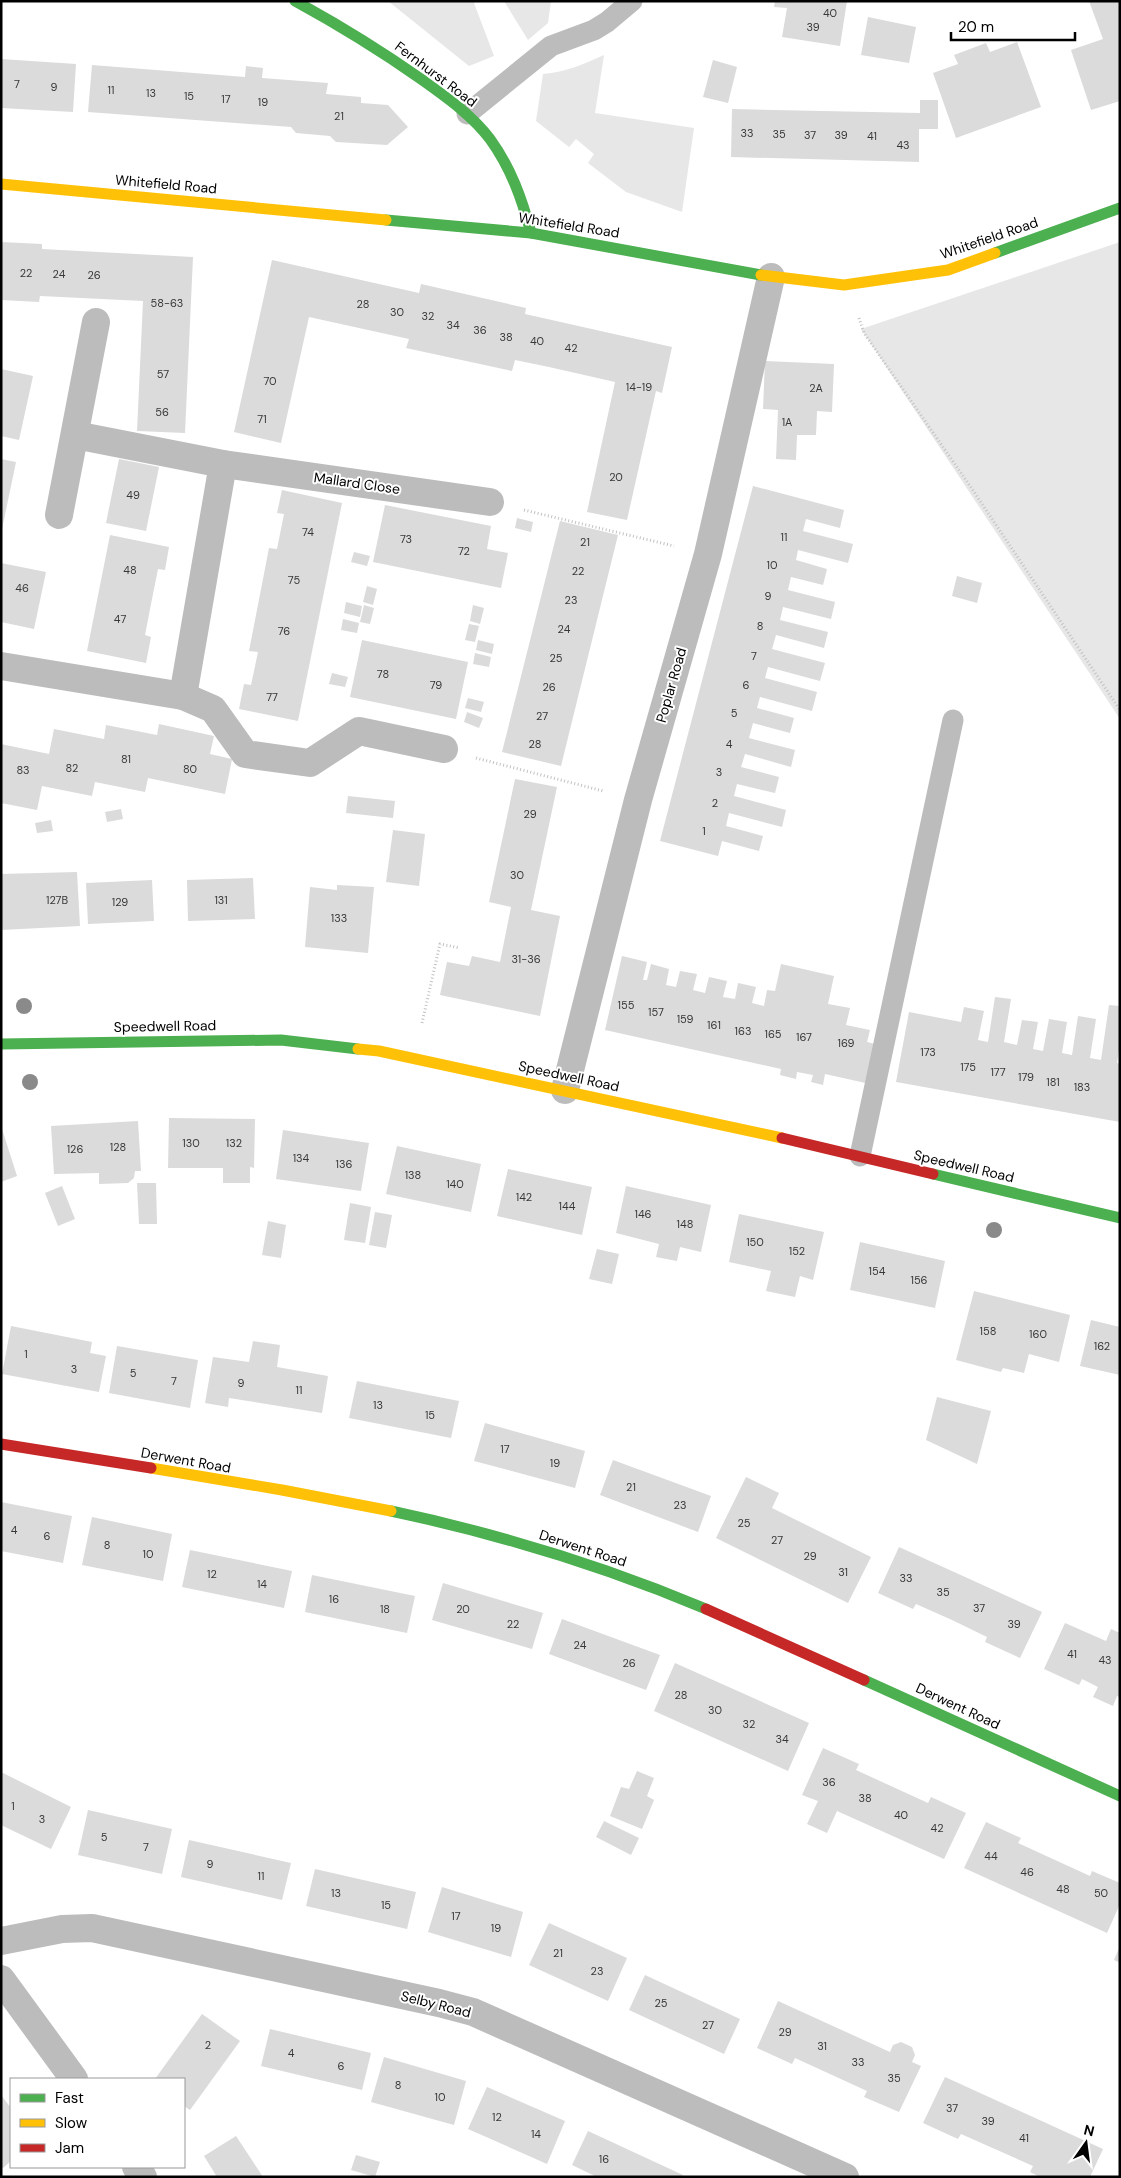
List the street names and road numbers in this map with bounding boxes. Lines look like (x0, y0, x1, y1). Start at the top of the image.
street label: Fernhurst Road (391, 37, 481, 111)
street label: Whitefield Road (114, 171, 218, 197)
street label: Whitefield Road (517, 208, 621, 242)
street label: Whitefield Road (938, 213, 1040, 263)
street label: Mallard Close (313, 468, 401, 498)
street label: Poplar Road (652, 646, 690, 724)
street label: Speedwell Road (114, 1016, 216, 1036)
street label: Speedwell Road (517, 1057, 621, 1095)
street label: Speedwell Road (912, 1146, 1016, 1186)
street label: Derwent Road (140, 1443, 232, 1477)
street label: Derwent Road (537, 1525, 629, 1571)
street label: Derwent Road (913, 1679, 1003, 1733)
street label: Selby Road (399, 1987, 473, 2021)

